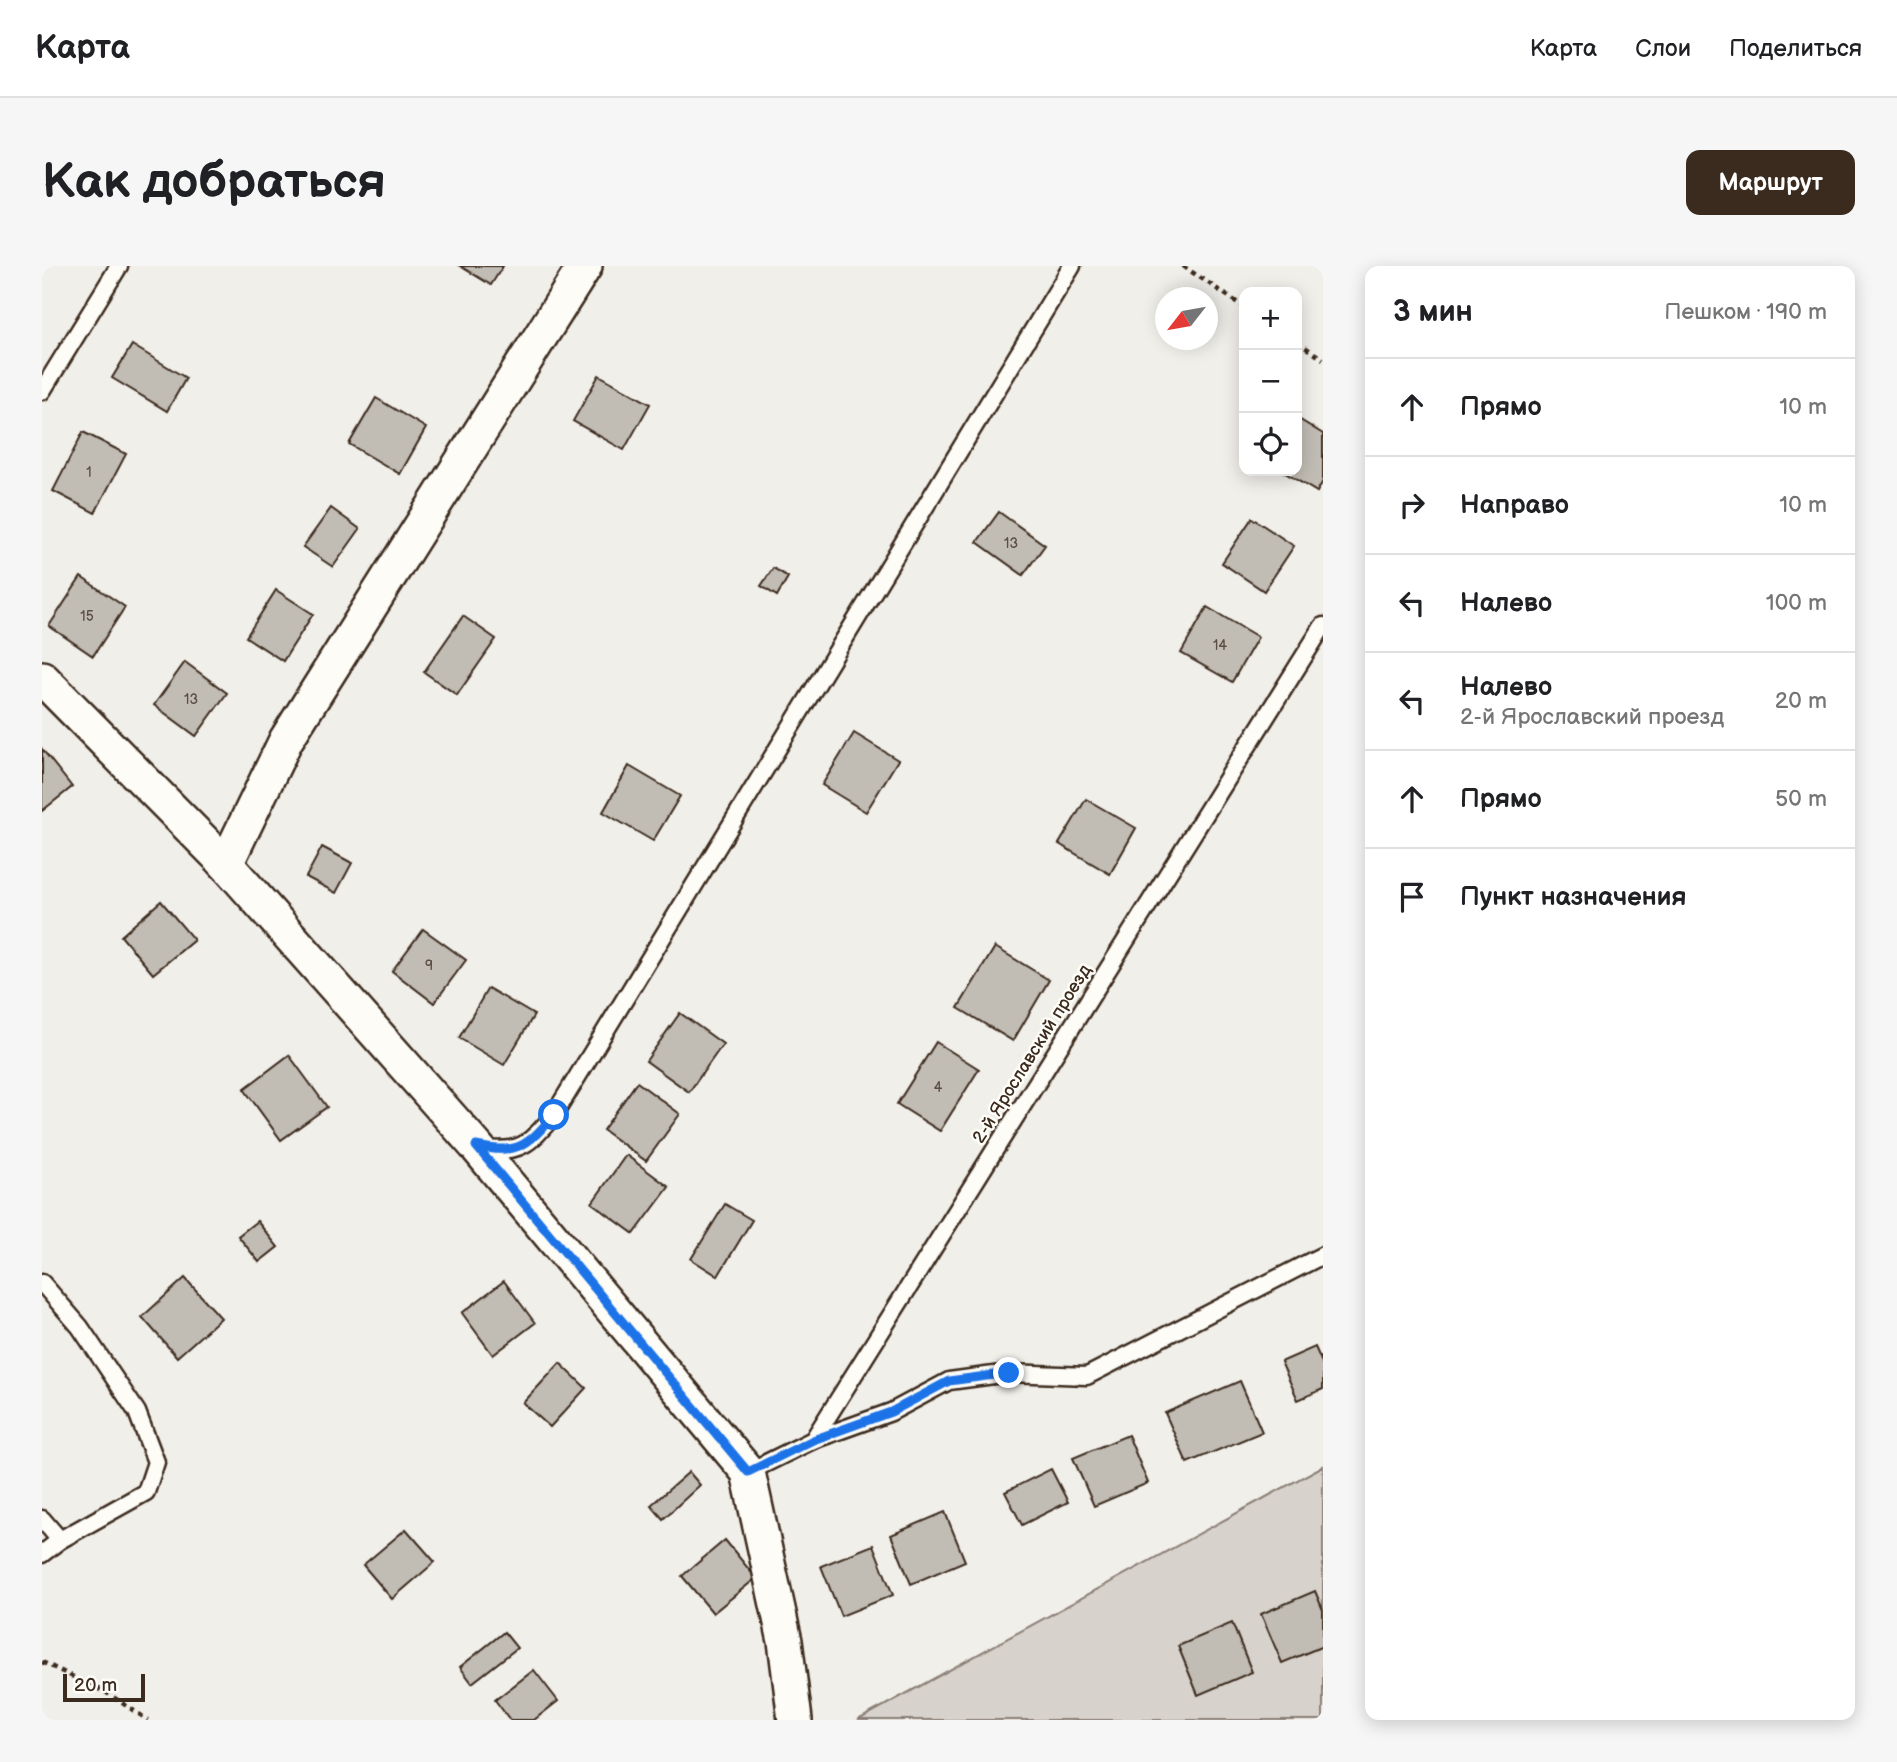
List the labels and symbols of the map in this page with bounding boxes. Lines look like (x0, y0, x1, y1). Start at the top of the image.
north arrow (1155, 287, 1218, 350)
house number: 1 (86, 464, 92, 481)
house number: 13 (1004, 535, 1018, 552)
house number: 15 (80, 608, 94, 625)
house number: 14 (1213, 637, 1227, 654)
house number: 13 (184, 691, 198, 708)
house number: 9 (425, 957, 433, 974)
street label: 2-й Ярославский проезд (968, 961, 1096, 1147)
house number: 4 (934, 1079, 943, 1096)
route start (538, 1099, 569, 1130)
route end (993, 1357, 1024, 1388)
scale bar (63, 1671, 145, 1703)

